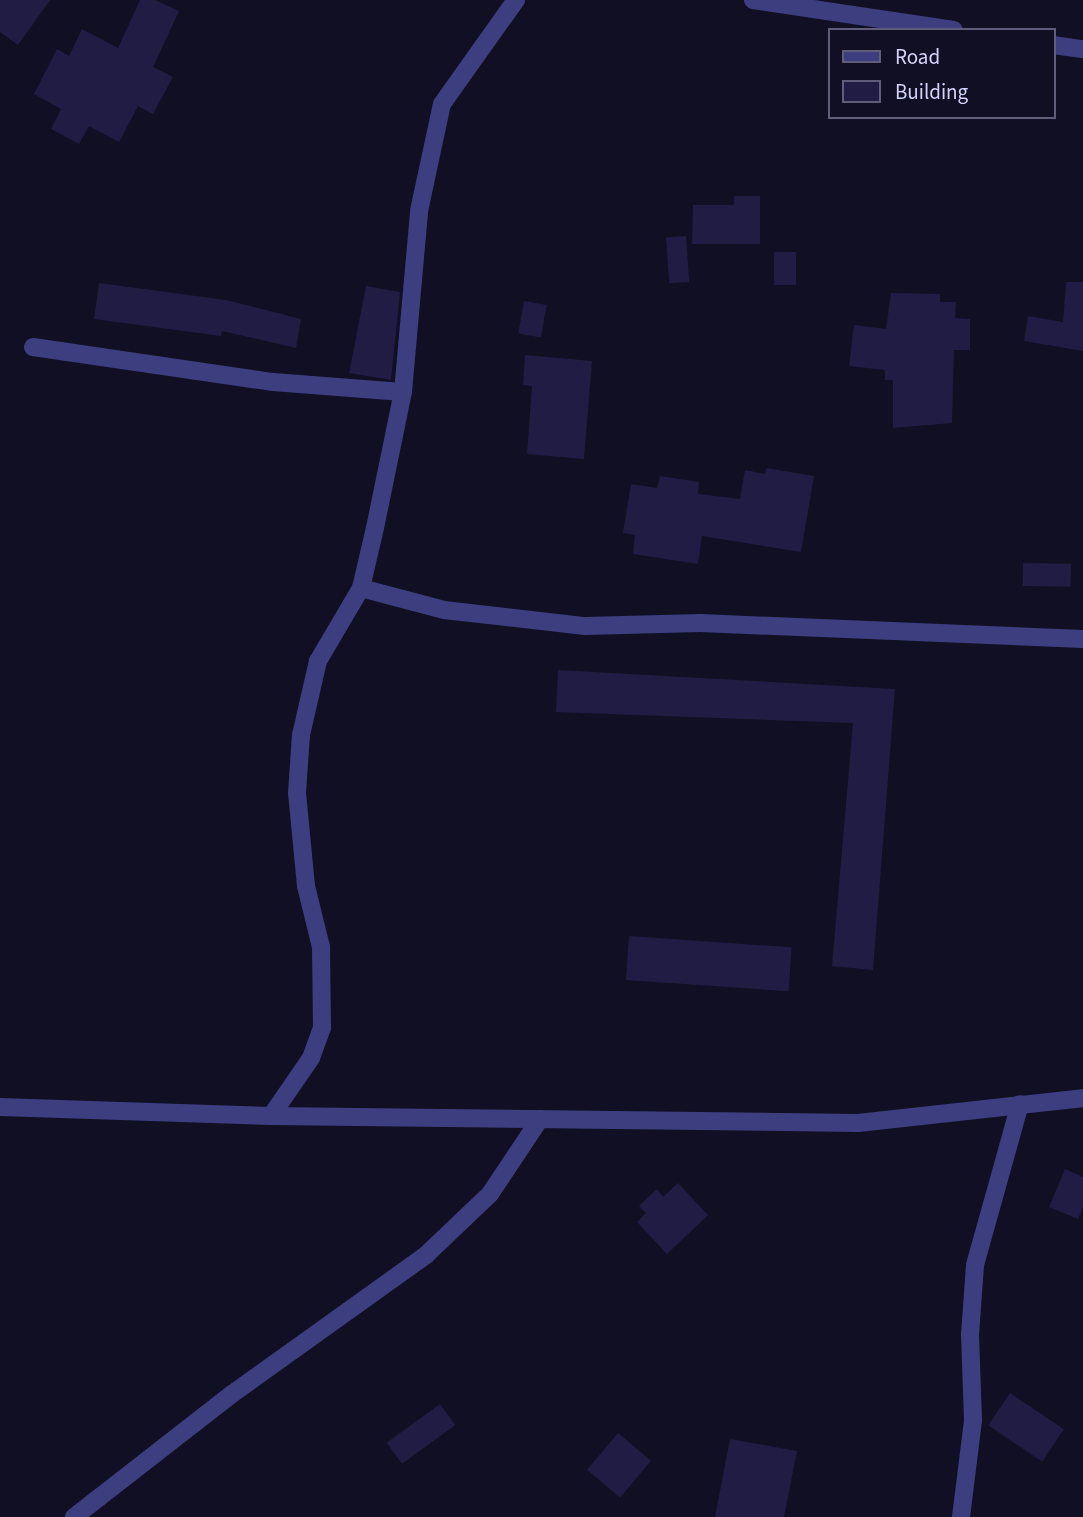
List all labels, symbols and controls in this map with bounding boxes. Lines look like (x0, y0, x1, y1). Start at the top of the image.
legend (828, 28, 1055, 119)
text: Road (895, 42, 940, 72)
text: Building (895, 77, 968, 107)

